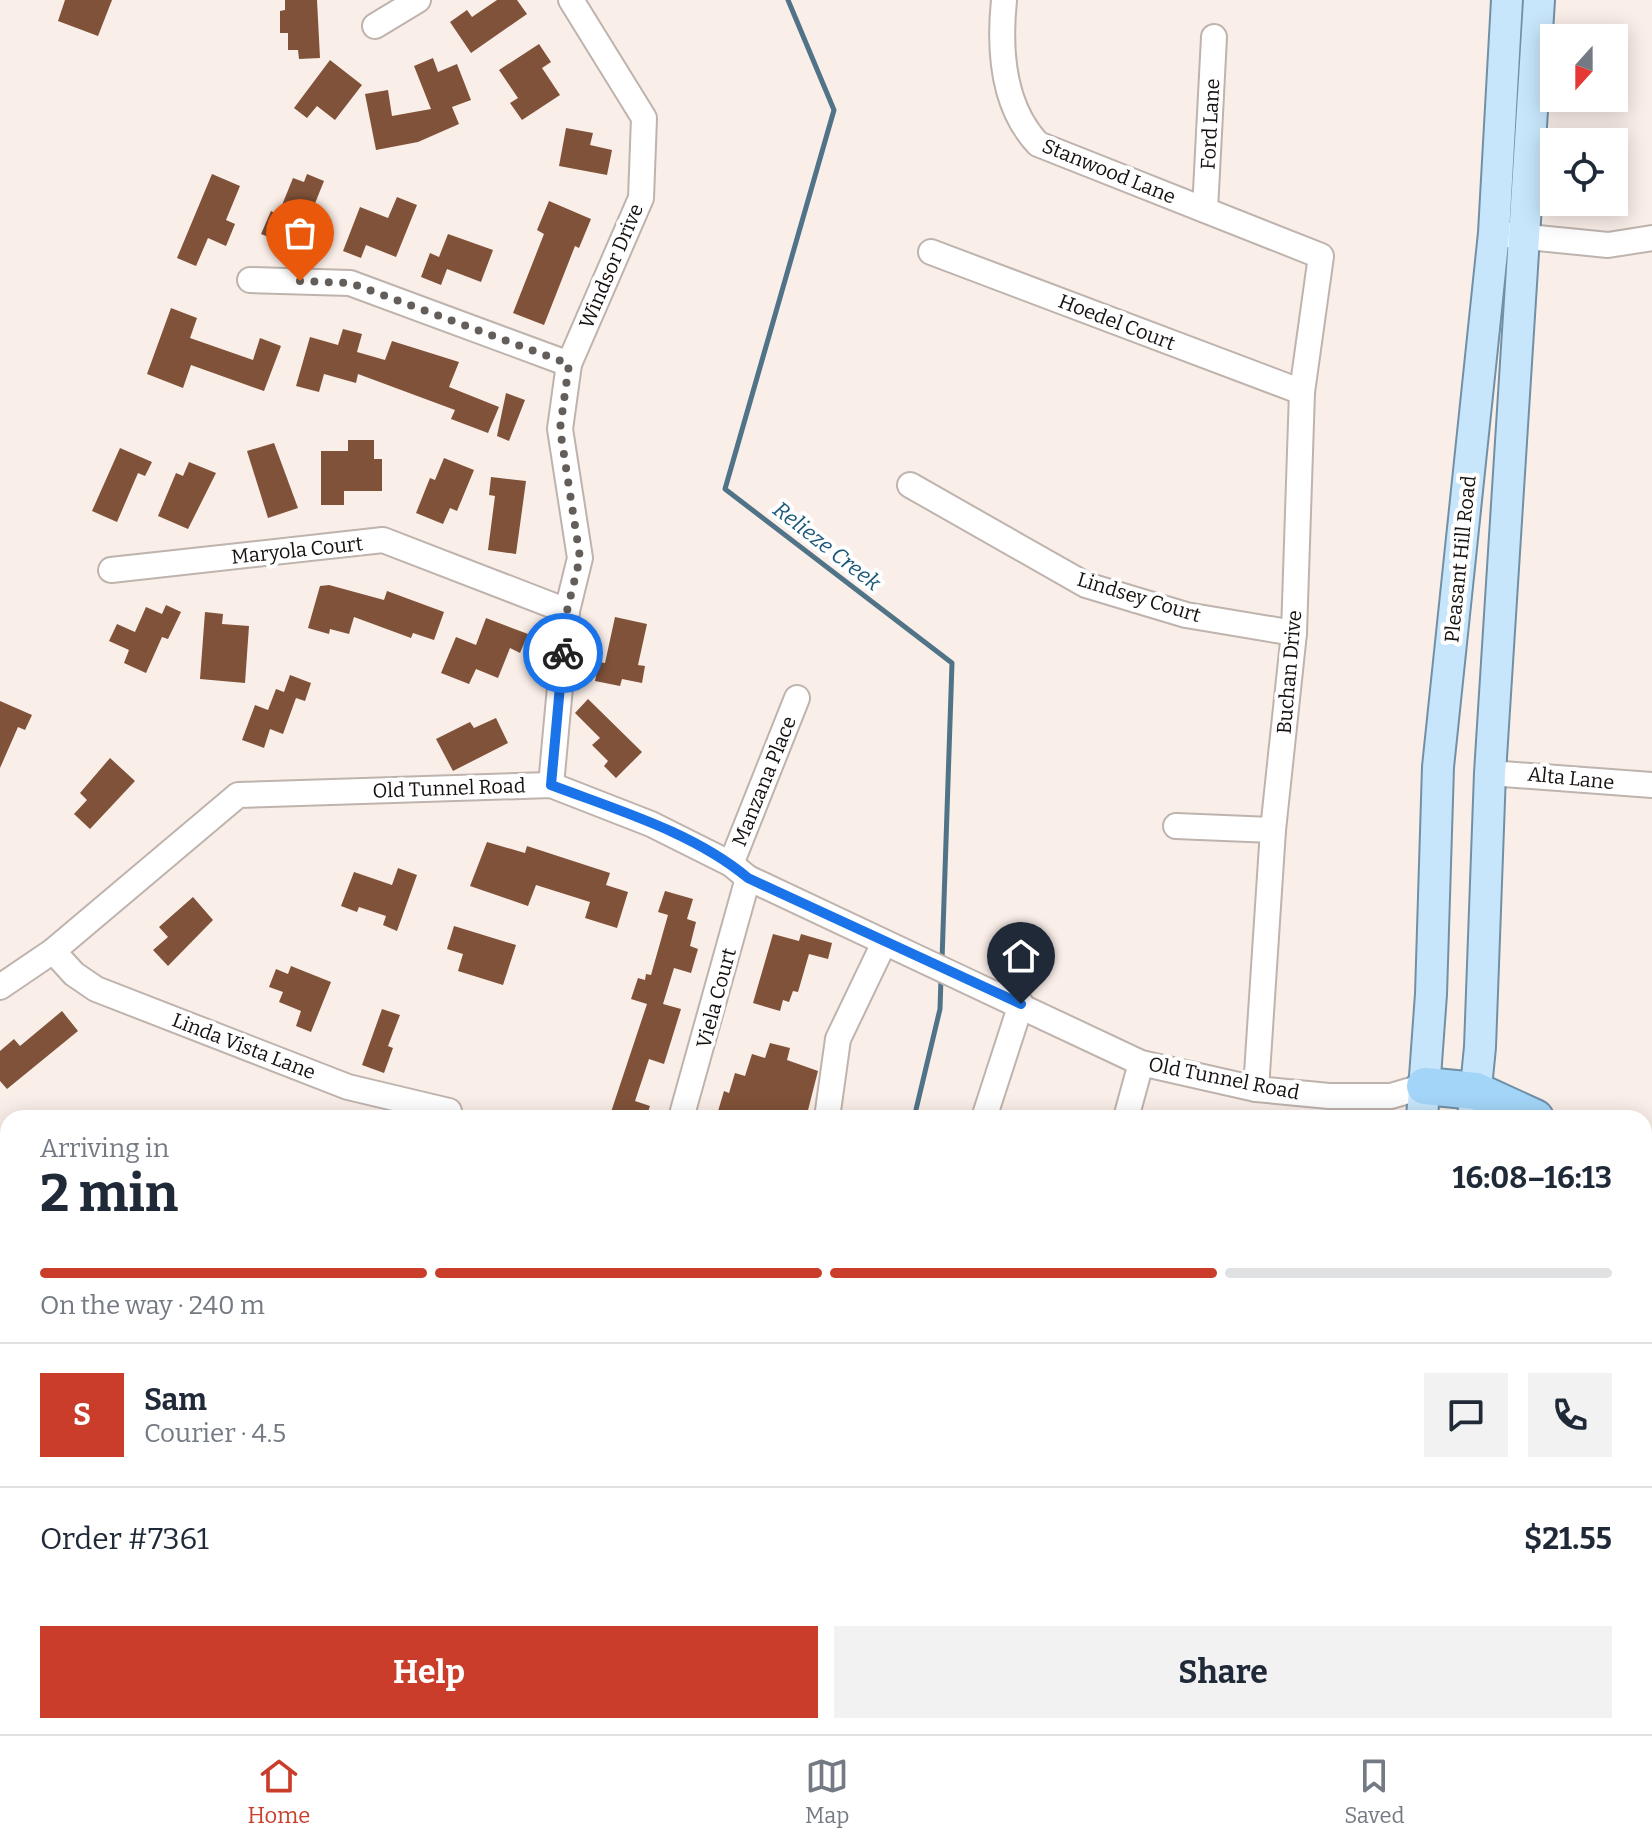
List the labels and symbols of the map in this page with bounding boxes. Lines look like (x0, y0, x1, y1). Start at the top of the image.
north arrow (1540, 24, 1628, 112)
street label: Ford Lane (1196, 78, 1224, 170)
street label: Stanwood Lane (1039, 133, 1179, 209)
pin (266, 199, 334, 281)
street label: Windsor Drive (574, 200, 648, 332)
street label: Hoedel Court (1055, 289, 1179, 355)
street label: Pleasant Hill Road (1439, 474, 1481, 644)
water label: Relieze Creek (768, 496, 887, 597)
street label: Maryola Court (230, 531, 364, 569)
street label: Lindsey Court (1074, 567, 1204, 627)
street label: Buchan Drive (1272, 609, 1306, 735)
courier (523, 613, 603, 693)
street label: Manzana Place (727, 712, 801, 850)
street label: Alta Lane (1526, 762, 1616, 794)
street label: Old Tunnel Road (372, 773, 526, 803)
pin (987, 922, 1055, 1004)
street label: Viela Court (691, 945, 741, 1051)
street label: Linda Vista Lane (169, 1008, 319, 1084)
street label: Old Tunnel Road (1147, 1052, 1302, 1104)

